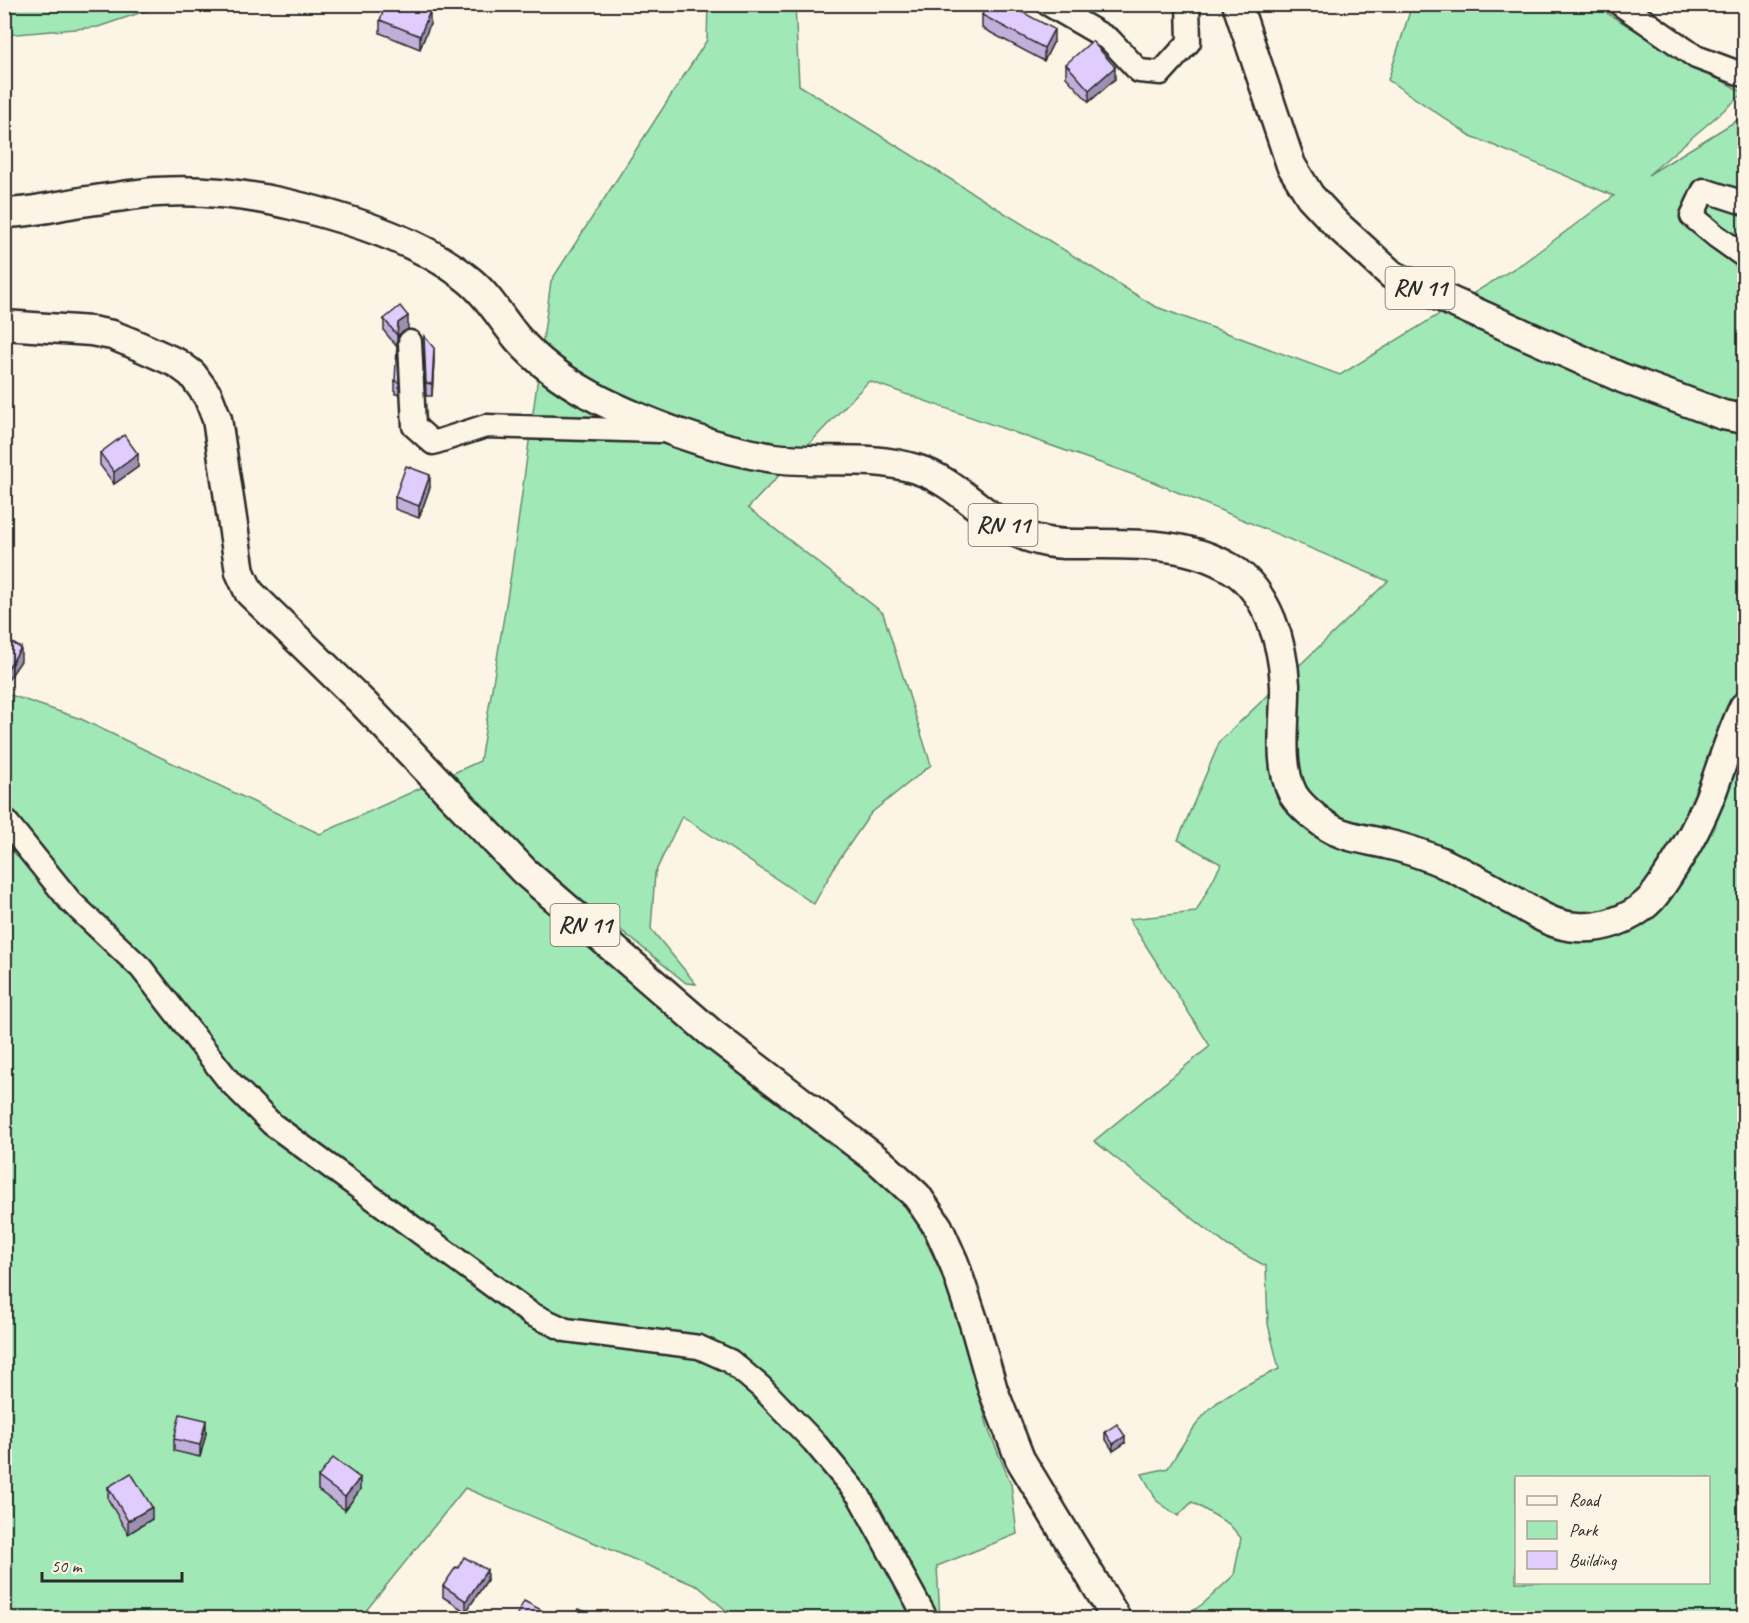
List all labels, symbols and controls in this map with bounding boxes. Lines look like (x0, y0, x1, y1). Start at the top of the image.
road number: RN 11 (1386, 267, 1454, 309)
road number: RN 11 (968, 504, 1038, 546)
road number: RN 11 (550, 904, 620, 946)
legend (1515, 1476, 1710, 1584)
text: Road (1569, 1489, 1602, 1511)
text: Park (1569, 1519, 1599, 1541)
scale bar (42, 1545, 182, 1583)
text: Building (1569, 1549, 1618, 1571)
text: 50 m (51, 1555, 84, 1577)

